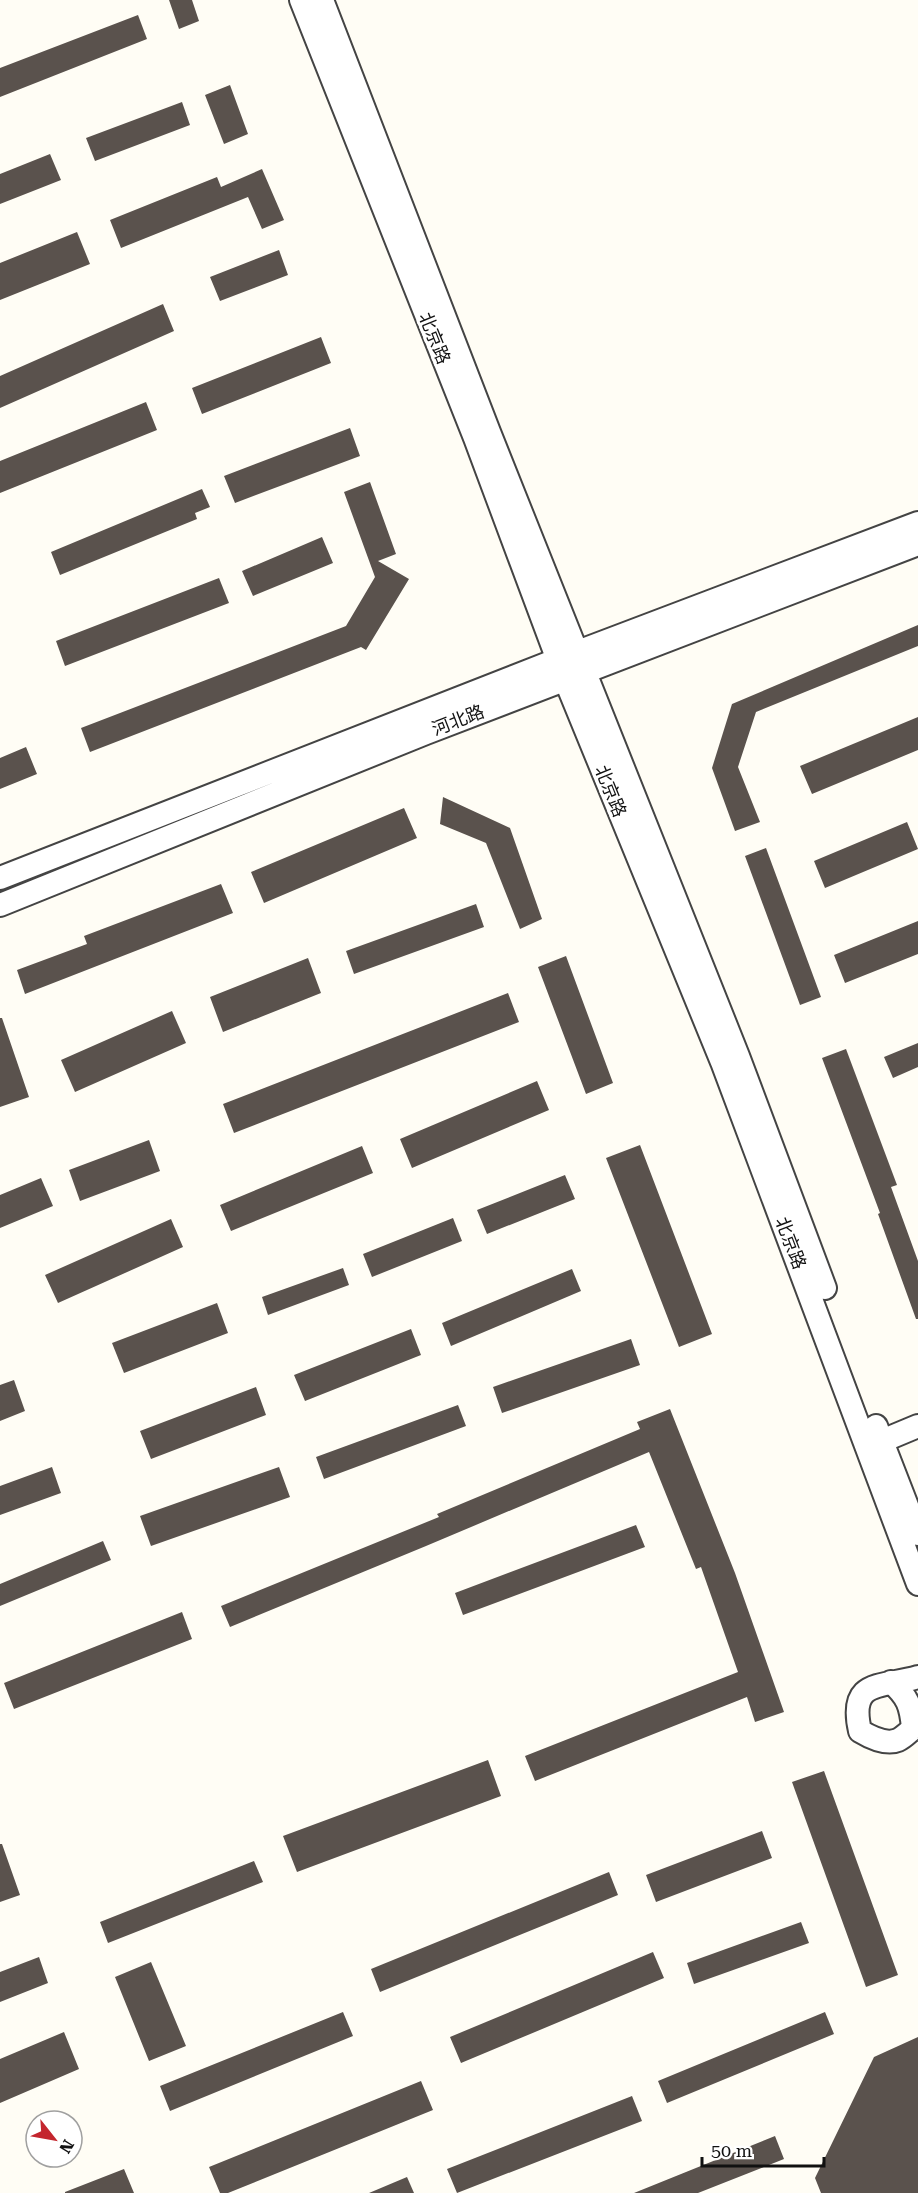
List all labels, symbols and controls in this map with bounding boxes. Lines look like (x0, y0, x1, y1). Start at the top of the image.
street label: 北京路 (415, 309, 455, 367)
street label: 河北路 (429, 701, 487, 739)
street label: 北京路 (591, 762, 631, 820)
street label: 北京路 (772, 1214, 810, 1272)
north arrow (24, 2109, 84, 2169)
scale bar (702, 2130, 824, 2168)
text: N (55, 2136, 78, 2157)
text: 50 m (711, 2140, 752, 2161)

